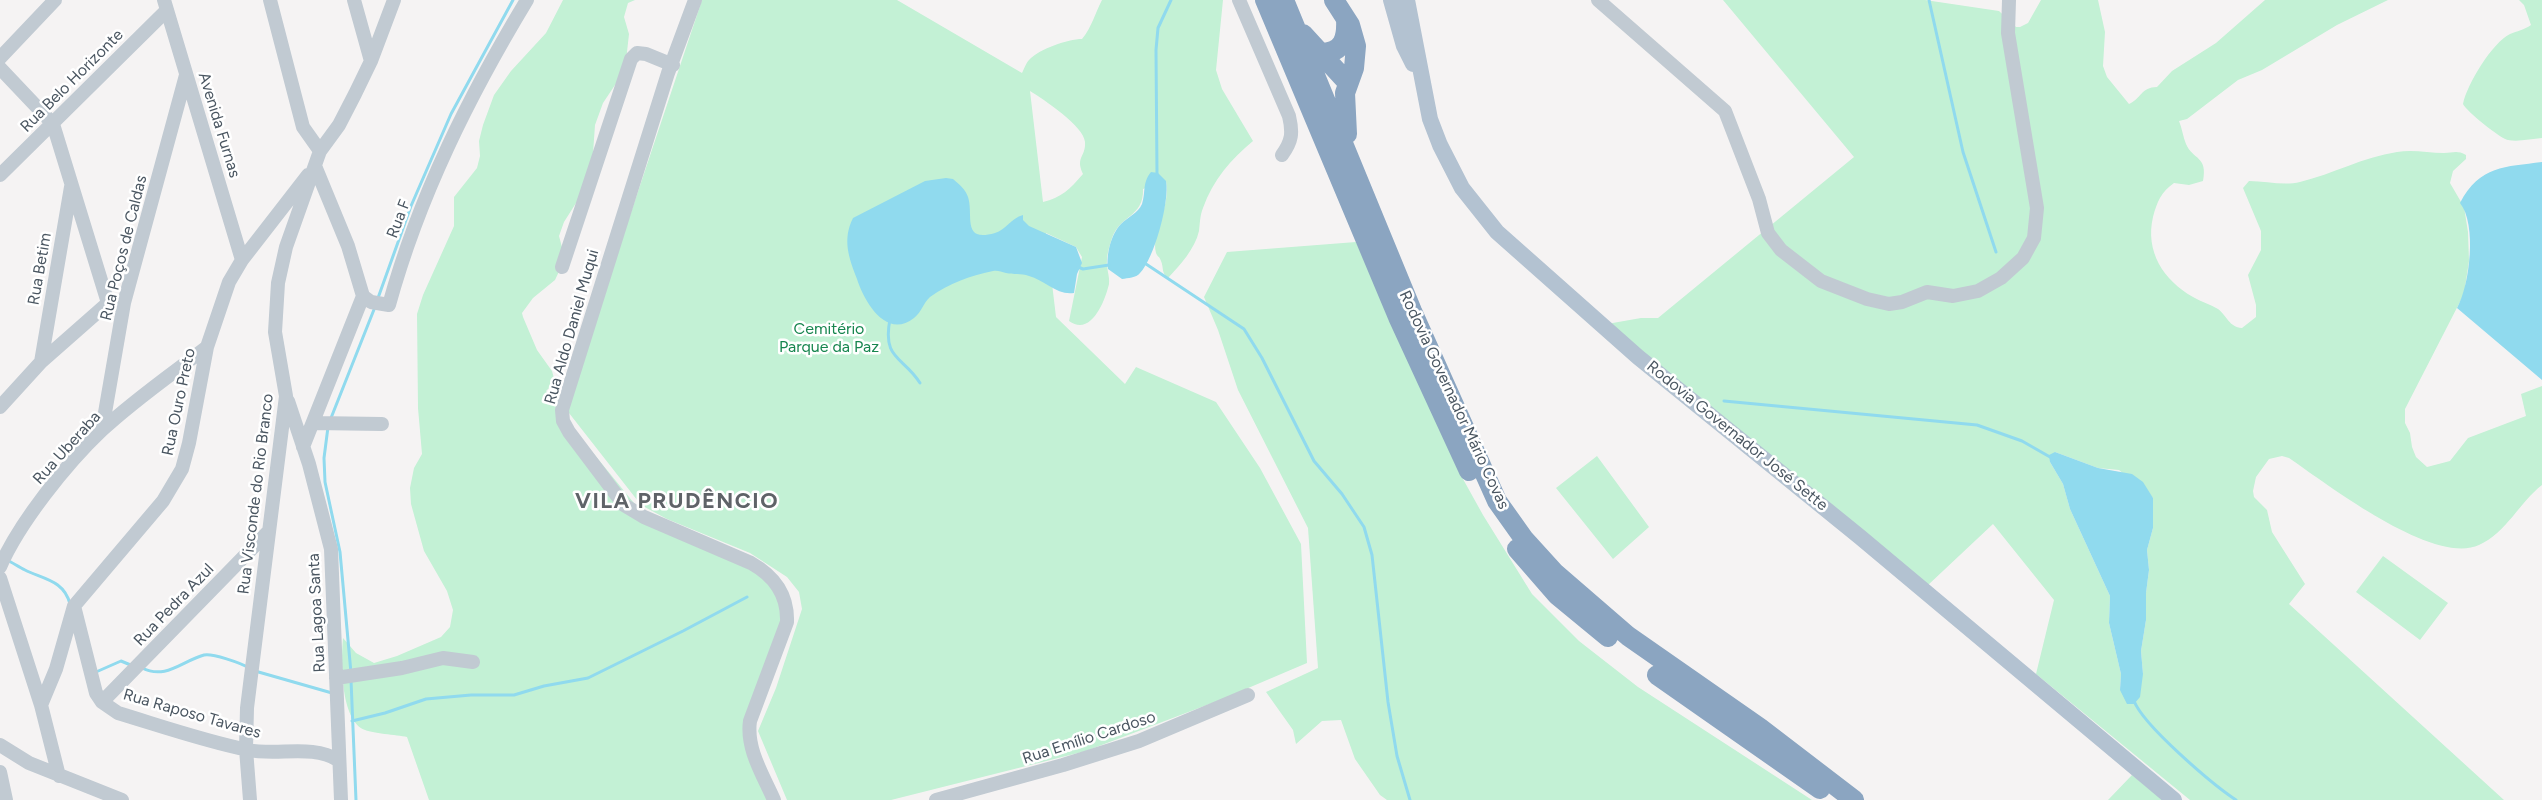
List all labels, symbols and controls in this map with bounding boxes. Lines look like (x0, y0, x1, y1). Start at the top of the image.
street label: Rua Belo Horizonte (17, 26, 127, 136)
street label: Avenida Furnas (194, 70, 244, 180)
street label: Rua Poços de Caldas (97, 173, 151, 323)
street label: Rua F (383, 197, 415, 241)
street label: Rua Betim (24, 231, 56, 307)
street label: Rua Aldo Daniel Muqui (541, 247, 603, 407)
street label: Rodovia Governador Mário Covas (1395, 288, 1513, 512)
park label: Cemitério Parque da Paz (779, 319, 879, 357)
street label: Rua Ouro Preto (158, 346, 200, 458)
street label: Rodovia Governador José Sette (1643, 357, 1831, 515)
street label: Rua Visconde do Rio Branco (234, 393, 278, 595)
street label: Rua Uberaba (29, 408, 105, 488)
district label: VILA PRUDÊNCIO (575, 489, 779, 515)
street label: Rua Lagoa Santa (304, 553, 330, 673)
street label: Rua Pedra Azul (130, 560, 218, 650)
street label: Rua Raposo Tavares (121, 685, 263, 743)
street label: Rua Emílio Cardoso (1020, 707, 1158, 769)

